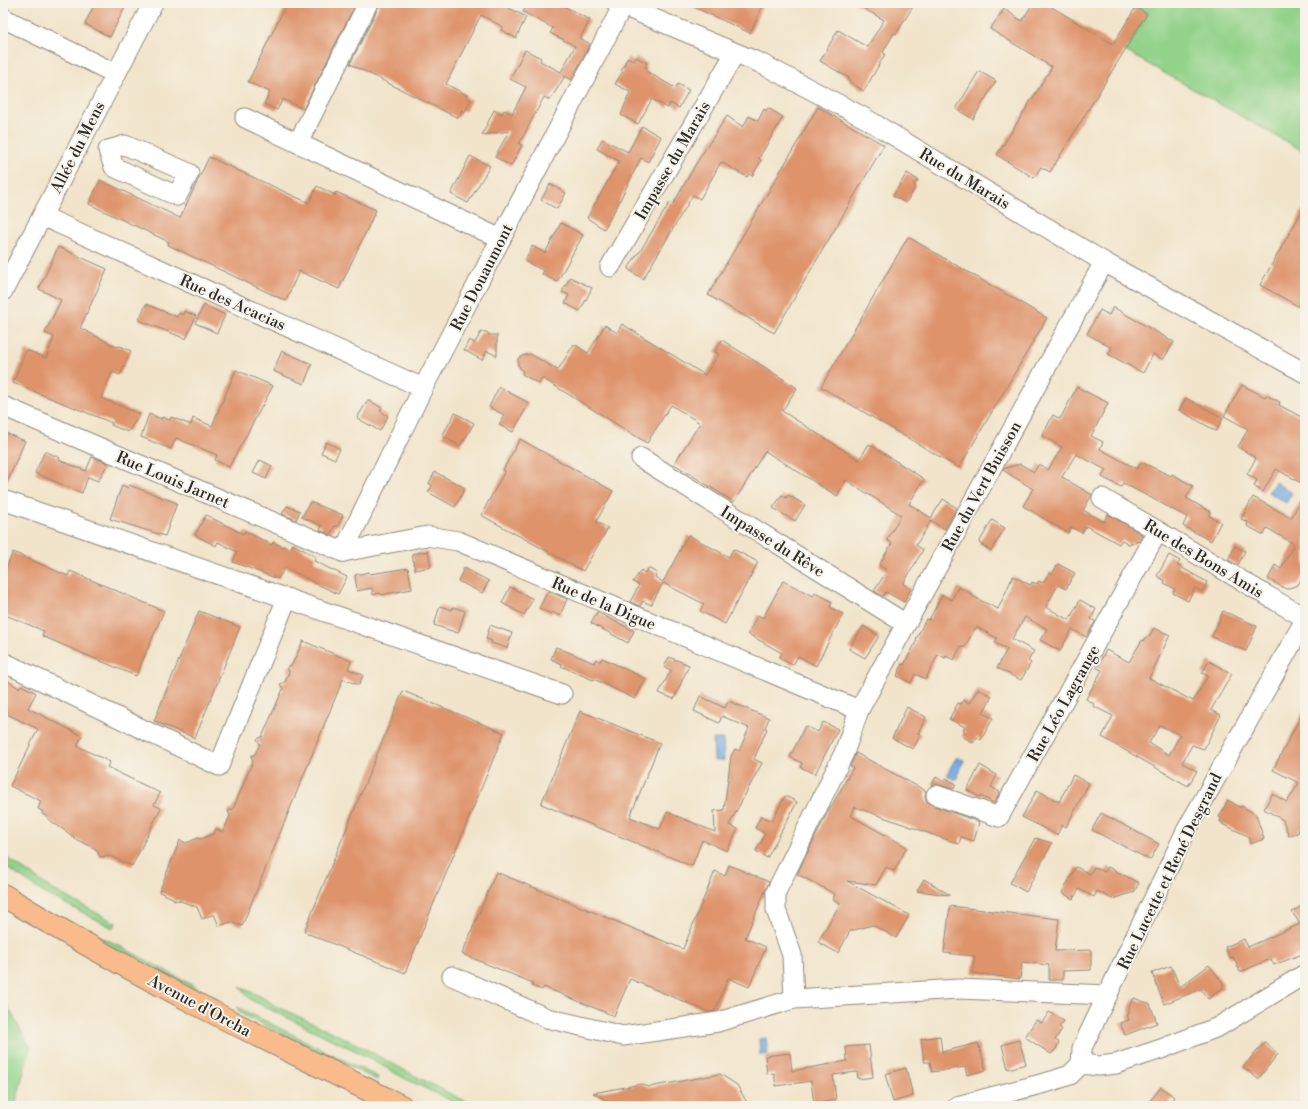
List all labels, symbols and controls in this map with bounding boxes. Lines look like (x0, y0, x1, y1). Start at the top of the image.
street label: Allée du Mens (46, 98, 110, 198)
street label: Impasse du Marais (631, 98, 715, 223)
street label: Rue du Marais (915, 144, 1014, 214)
street label: Rue Douaumont (446, 220, 518, 334)
street label: Rue des Acacias (176, 271, 289, 335)
street label: Rue du Vert Buisson (938, 418, 1026, 555)
street label: Rue Louis Jarnet (113, 447, 233, 513)
street label: Impasse du Rêve (717, 502, 828, 582)
street label: Rue des Bons Amis (1140, 515, 1267, 603)
street label: Rue de la Digue (548, 573, 659, 635)
street label: Rue Léo Lagrange (1023, 642, 1104, 765)
street label: Rue Lucette et René Desgrand (1113, 770, 1226, 973)
street label: Avenue d'Orcha (144, 970, 255, 1042)

